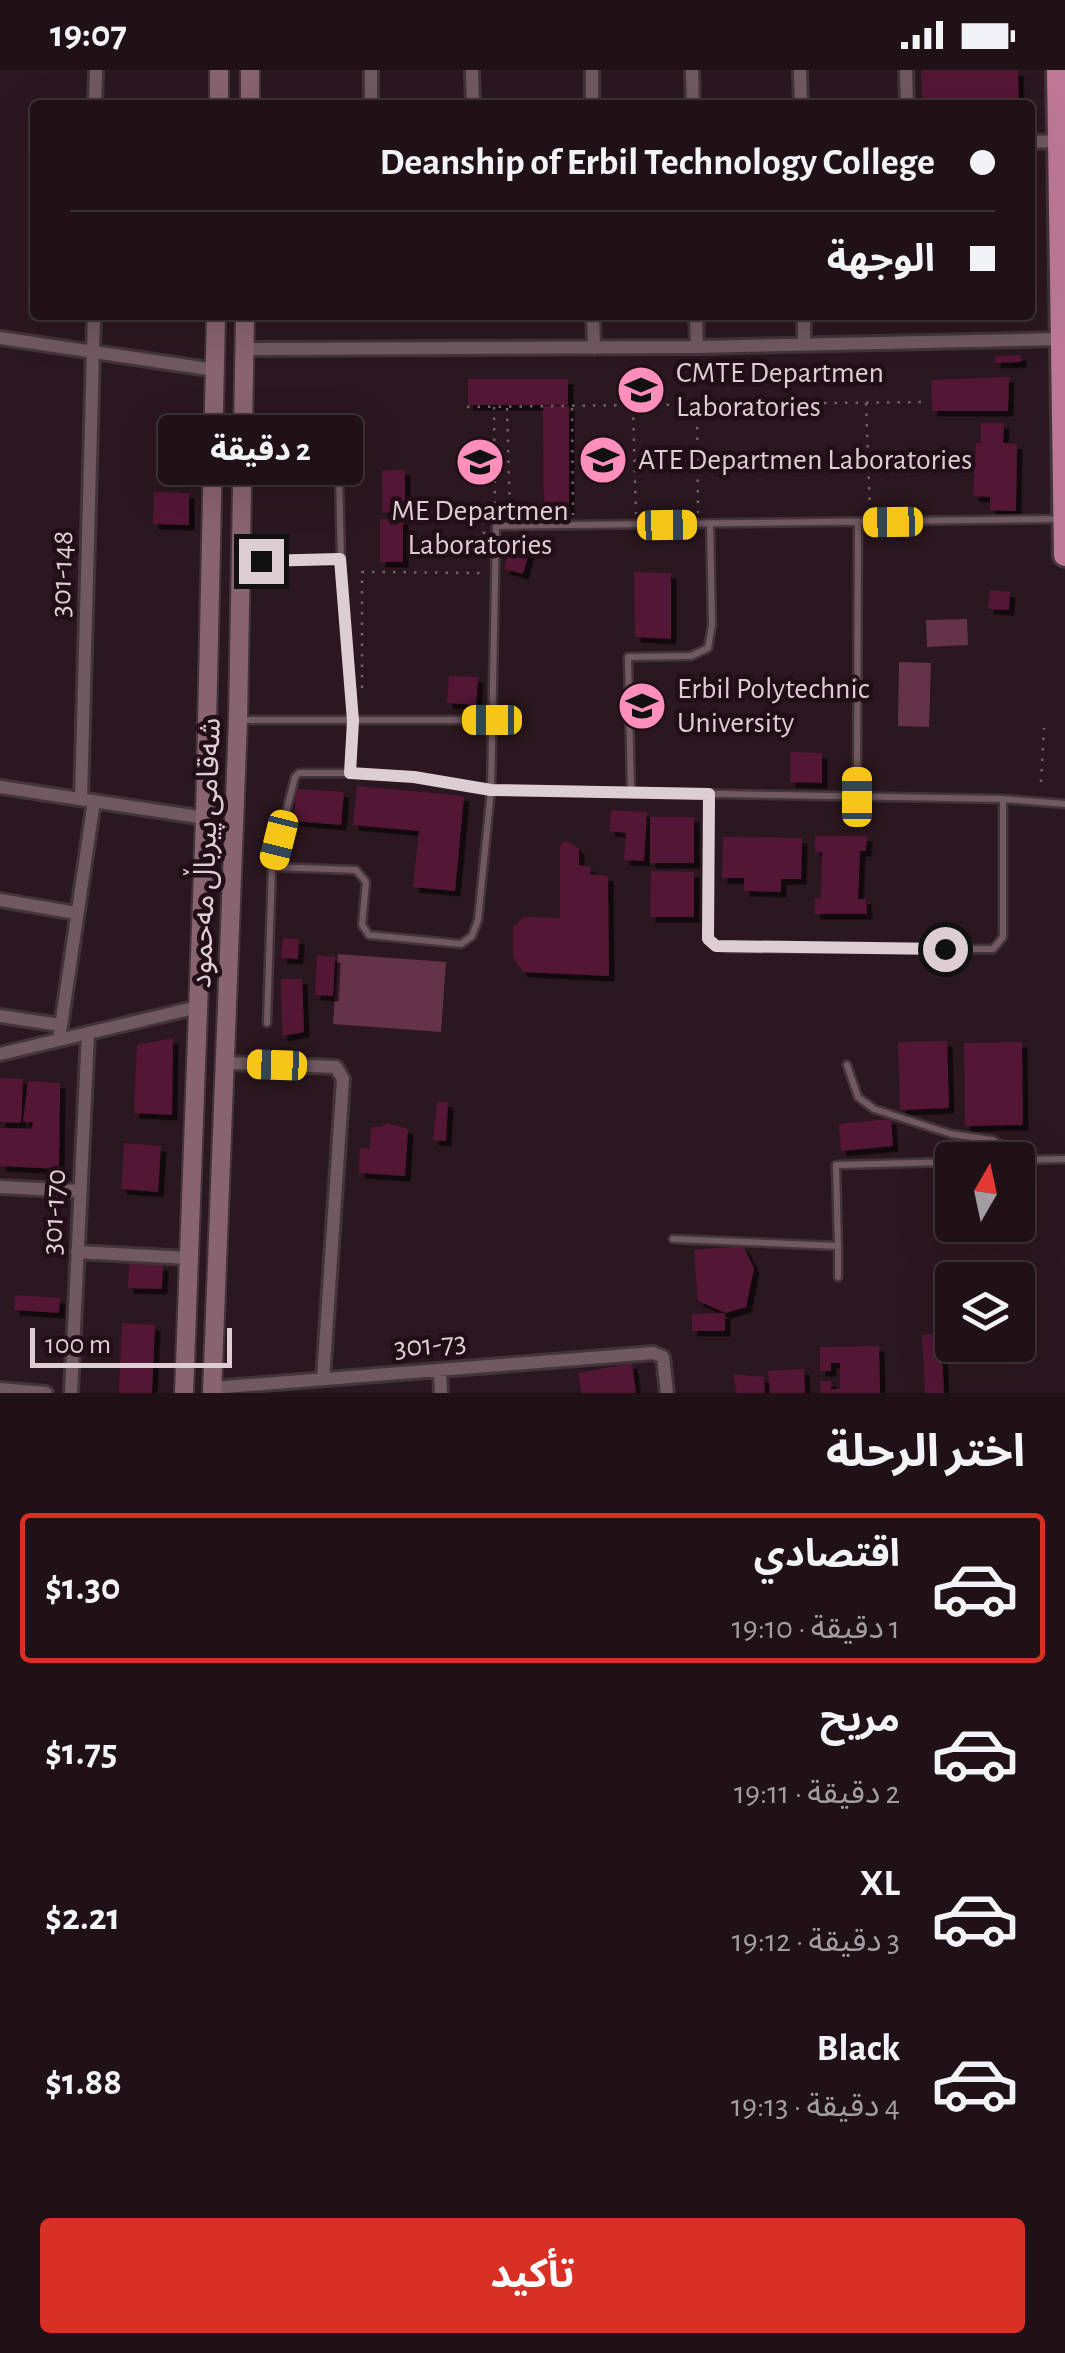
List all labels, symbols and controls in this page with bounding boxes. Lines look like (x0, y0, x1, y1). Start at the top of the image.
text: 19:07 (50, 16, 127, 54)
text: Deanship of Erbil Technology College (380, 144, 935, 182)
text: الوجهة (827, 241, 935, 279)
place label: CMTE Departmen Laboratories (676, 358, 884, 422)
school or university icon: CMTE Departmen Laboratories (615, 364, 667, 416)
callout: 2 دقيقة (158, 416, 364, 486)
text: 2 دقيقة (210, 434, 311, 466)
school or university icon: ATE Departmen Laboratories (577, 434, 629, 486)
school or university icon: ME Departmen Laboratories (454, 436, 506, 488)
place label: ATE Departmen Laboratories (638, 445, 972, 475)
place label: ME Departmen Laboratories (391, 496, 569, 560)
car (863, 506, 923, 538)
car (637, 509, 697, 541)
street label: 301-148 (45, 530, 79, 618)
route end (239, 539, 284, 584)
place label: Erbil Polytechnic University (677, 674, 870, 738)
school or university icon: Erbil Polytechnic University (616, 680, 668, 732)
car (462, 705, 522, 735)
street label: شەقامی پیرباڵ مەحمود (179, 717, 229, 989)
car (842, 767, 872, 827)
car (257, 807, 301, 873)
route start (923, 927, 968, 972)
car (246, 1049, 308, 1081)
north arrow (935, 1142, 1035, 1242)
map controls (935, 1142, 1035, 1362)
street label: 301-170 (37, 1168, 71, 1256)
button: layers (935, 1262, 1035, 1362)
scale bar (30, 1323, 232, 1368)
street label: 301-73 (393, 1327, 467, 1363)
text: 100 m (45, 1331, 111, 1359)
text: اختر الرحلة (826, 1430, 1025, 1475)
text: اقتصادي (754, 1536, 900, 1574)
icon: car (930, 1543, 1020, 1633)
text: $1.30 (45, 1569, 121, 1607)
text: 1 دقيقة · 19:10 (732, 1612, 900, 1644)
text: مريح (820, 1701, 900, 1739)
icon: car (930, 1708, 1020, 1798)
text: $1.75 (45, 1734, 117, 1772)
text: 2 دقيقة · 19:11 (734, 1777, 900, 1809)
text: XL (860, 1865, 900, 1903)
icon: car (930, 1873, 1020, 1963)
text: $2.21 (45, 1899, 120, 1937)
text: 3 دقيقة · 19:12 (732, 1925, 900, 1957)
text: Black (816, 2030, 900, 2068)
icon: car (930, 2038, 1020, 2128)
text: $1.88 (45, 2064, 122, 2102)
text: 4 دقيقة · 19:13 (731, 2090, 900, 2122)
button: تأكيد (40, 2218, 1025, 2333)

